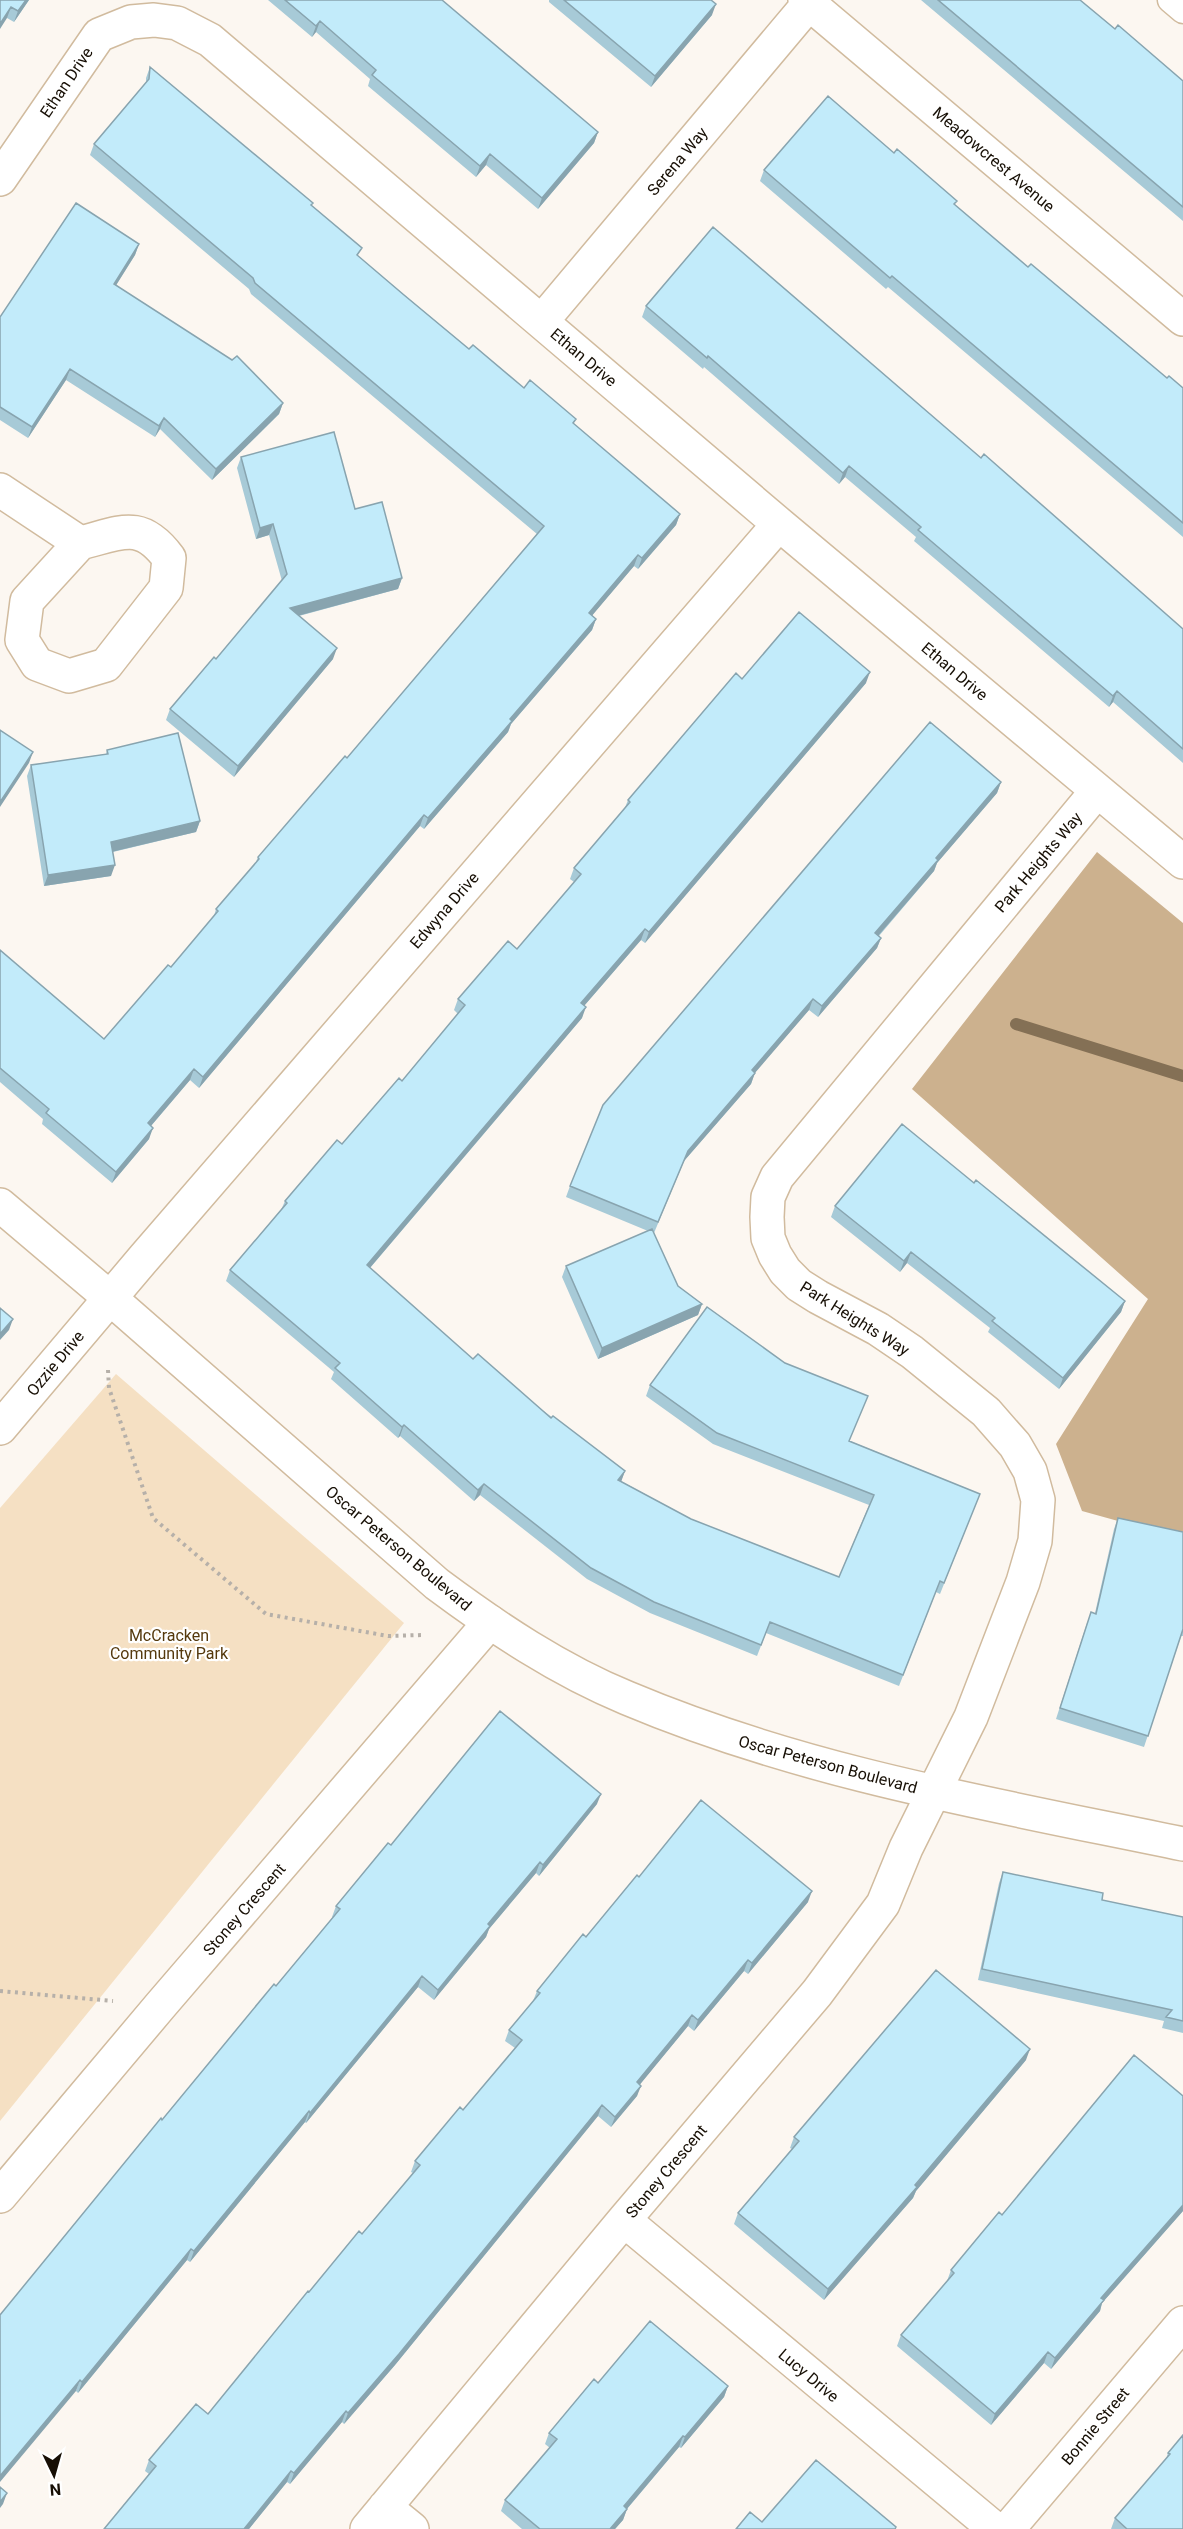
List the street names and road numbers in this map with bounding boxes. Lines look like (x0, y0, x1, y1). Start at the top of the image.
street label: Ethan Drive (36, 44, 97, 121)
street label: Meadowcrest Avenue (929, 103, 1058, 216)
street label: Serena Way (643, 123, 712, 199)
street label: Ethan Drive (547, 324, 621, 391)
street label: Ethan Drive (918, 638, 992, 705)
street label: Park Heights Way (991, 808, 1086, 916)
street label: Edwyna Drive (406, 868, 483, 952)
street label: Park Heights Way (797, 1277, 913, 1360)
street label: Ozzie Drive (23, 1327, 88, 1400)
street label: Oscar Peterson Boulevard (322, 1482, 475, 1615)
street label: Oscar Peterson Boulevard (736, 1731, 919, 1798)
street label: Stoney Crescent (199, 1859, 290, 1959)
street label: Stoney Crescent (622, 2121, 711, 2222)
street label: Lucy Drive (775, 2345, 843, 2406)
street label: Bonnie Street (1057, 2384, 1133, 2469)

